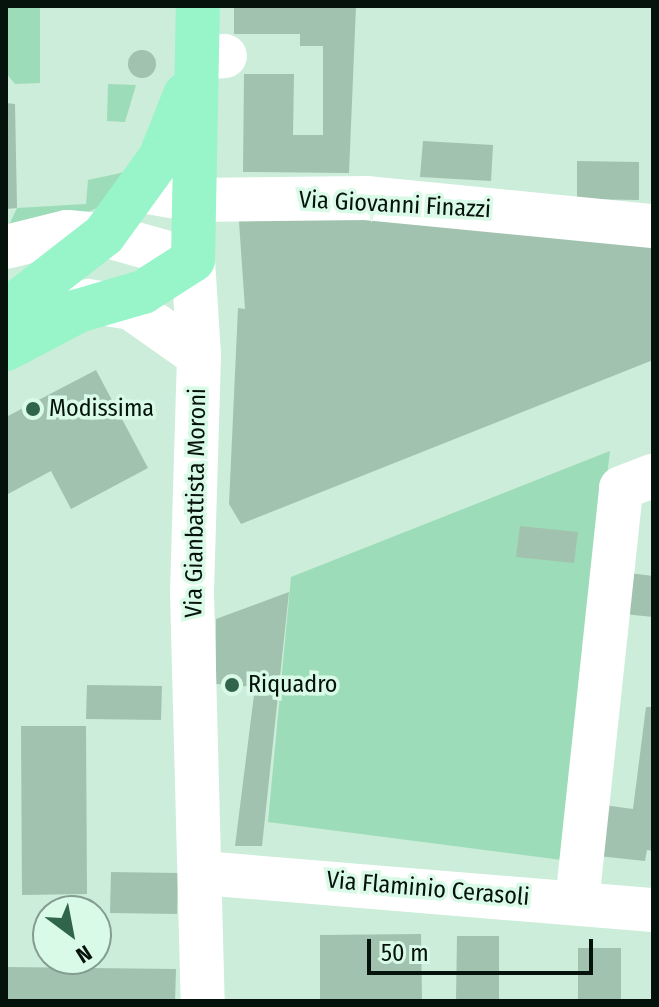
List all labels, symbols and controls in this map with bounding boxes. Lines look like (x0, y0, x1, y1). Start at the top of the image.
street label: Via Giovanni Finazzi (298, 186, 492, 224)
street label: Via Gianbattista Moroni (180, 388, 212, 618)
place label: Modissima (49, 395, 154, 423)
marker: Modissima (24, 400, 42, 418)
place label: Riquadro (248, 671, 337, 699)
marker: Riquadro (223, 676, 241, 694)
street label: Via Flaminio Cerasoli (325, 866, 531, 912)
north arrow (32, 895, 112, 975)
scale bar (371, 923, 597, 973)
text: N (71, 939, 97, 969)
text: 50 m (381, 939, 429, 967)

